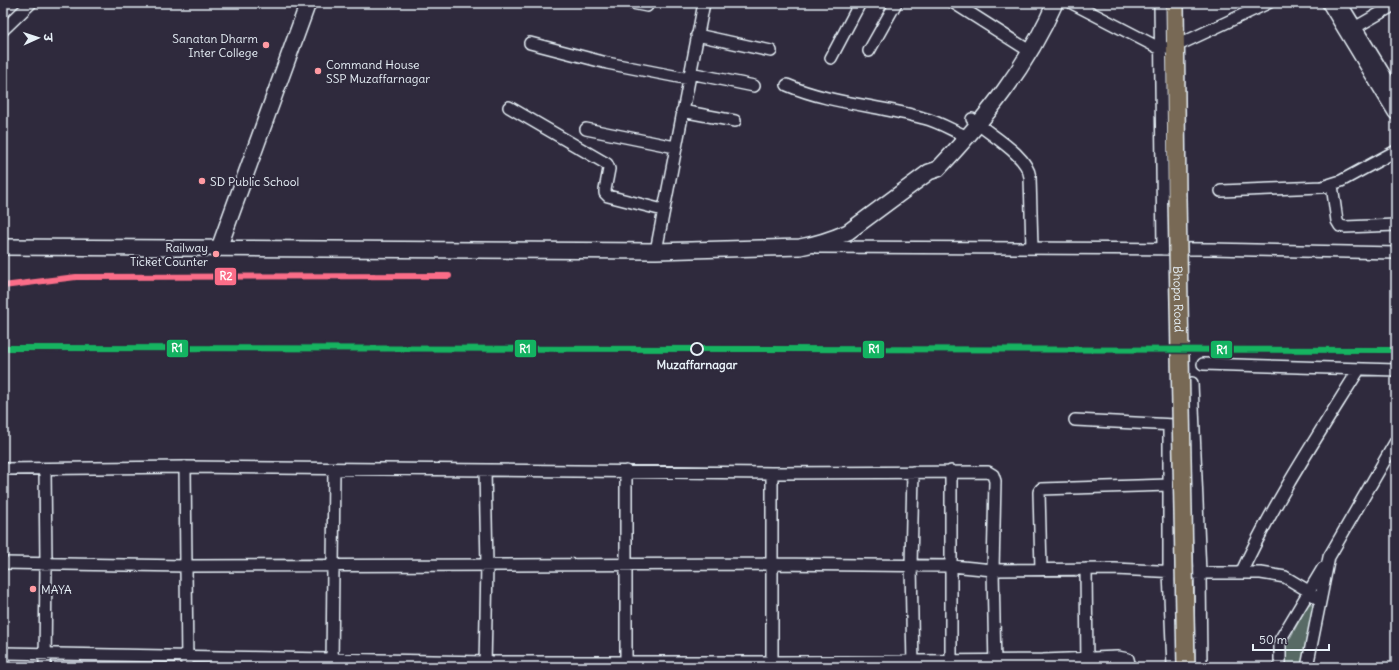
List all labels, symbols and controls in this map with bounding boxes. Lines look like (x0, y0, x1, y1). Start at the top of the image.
north arrow (18, 18, 58, 58)
place label: Sanatan Dharm Inter College (172, 31, 258, 60)
text: उ (41, 32, 55, 43)
marker: Sanatan Dharm Inter College (261, 40, 271, 50)
place label: Command House SSP Muzaffarnagar (326, 57, 430, 86)
marker: Command House SSP Muzaffarnagar (313, 66, 323, 76)
place label: SD Public School (210, 174, 299, 189)
marker: SD Public School (197, 176, 207, 186)
place label: Railway Ticket Counter (130, 240, 208, 269)
marker: Railway Ticket Counter (211, 249, 221, 259)
street label: Bhopa Road (1171, 266, 1187, 332)
line badge: R2 (214, 267, 237, 286)
text: R2 (219, 269, 233, 283)
line badge: R1 (166, 339, 189, 358)
line badge: R1 (514, 339, 537, 358)
line badge: R1 (862, 340, 885, 359)
line badge: R1 (1210, 340, 1233, 359)
text: R1 (171, 341, 183, 355)
text: R1 (519, 342, 531, 356)
marker: Muzaffarnagar (690, 342, 704, 356)
text: R1 (868, 342, 880, 356)
text: R1 (1216, 343, 1228, 357)
place label: Muzaffarnagar (657, 357, 738, 373)
place label: MAYA (41, 582, 72, 597)
marker: MAYA (28, 584, 38, 594)
scale bar (1253, 626, 1329, 652)
text: 50 m (1259, 632, 1288, 647)

